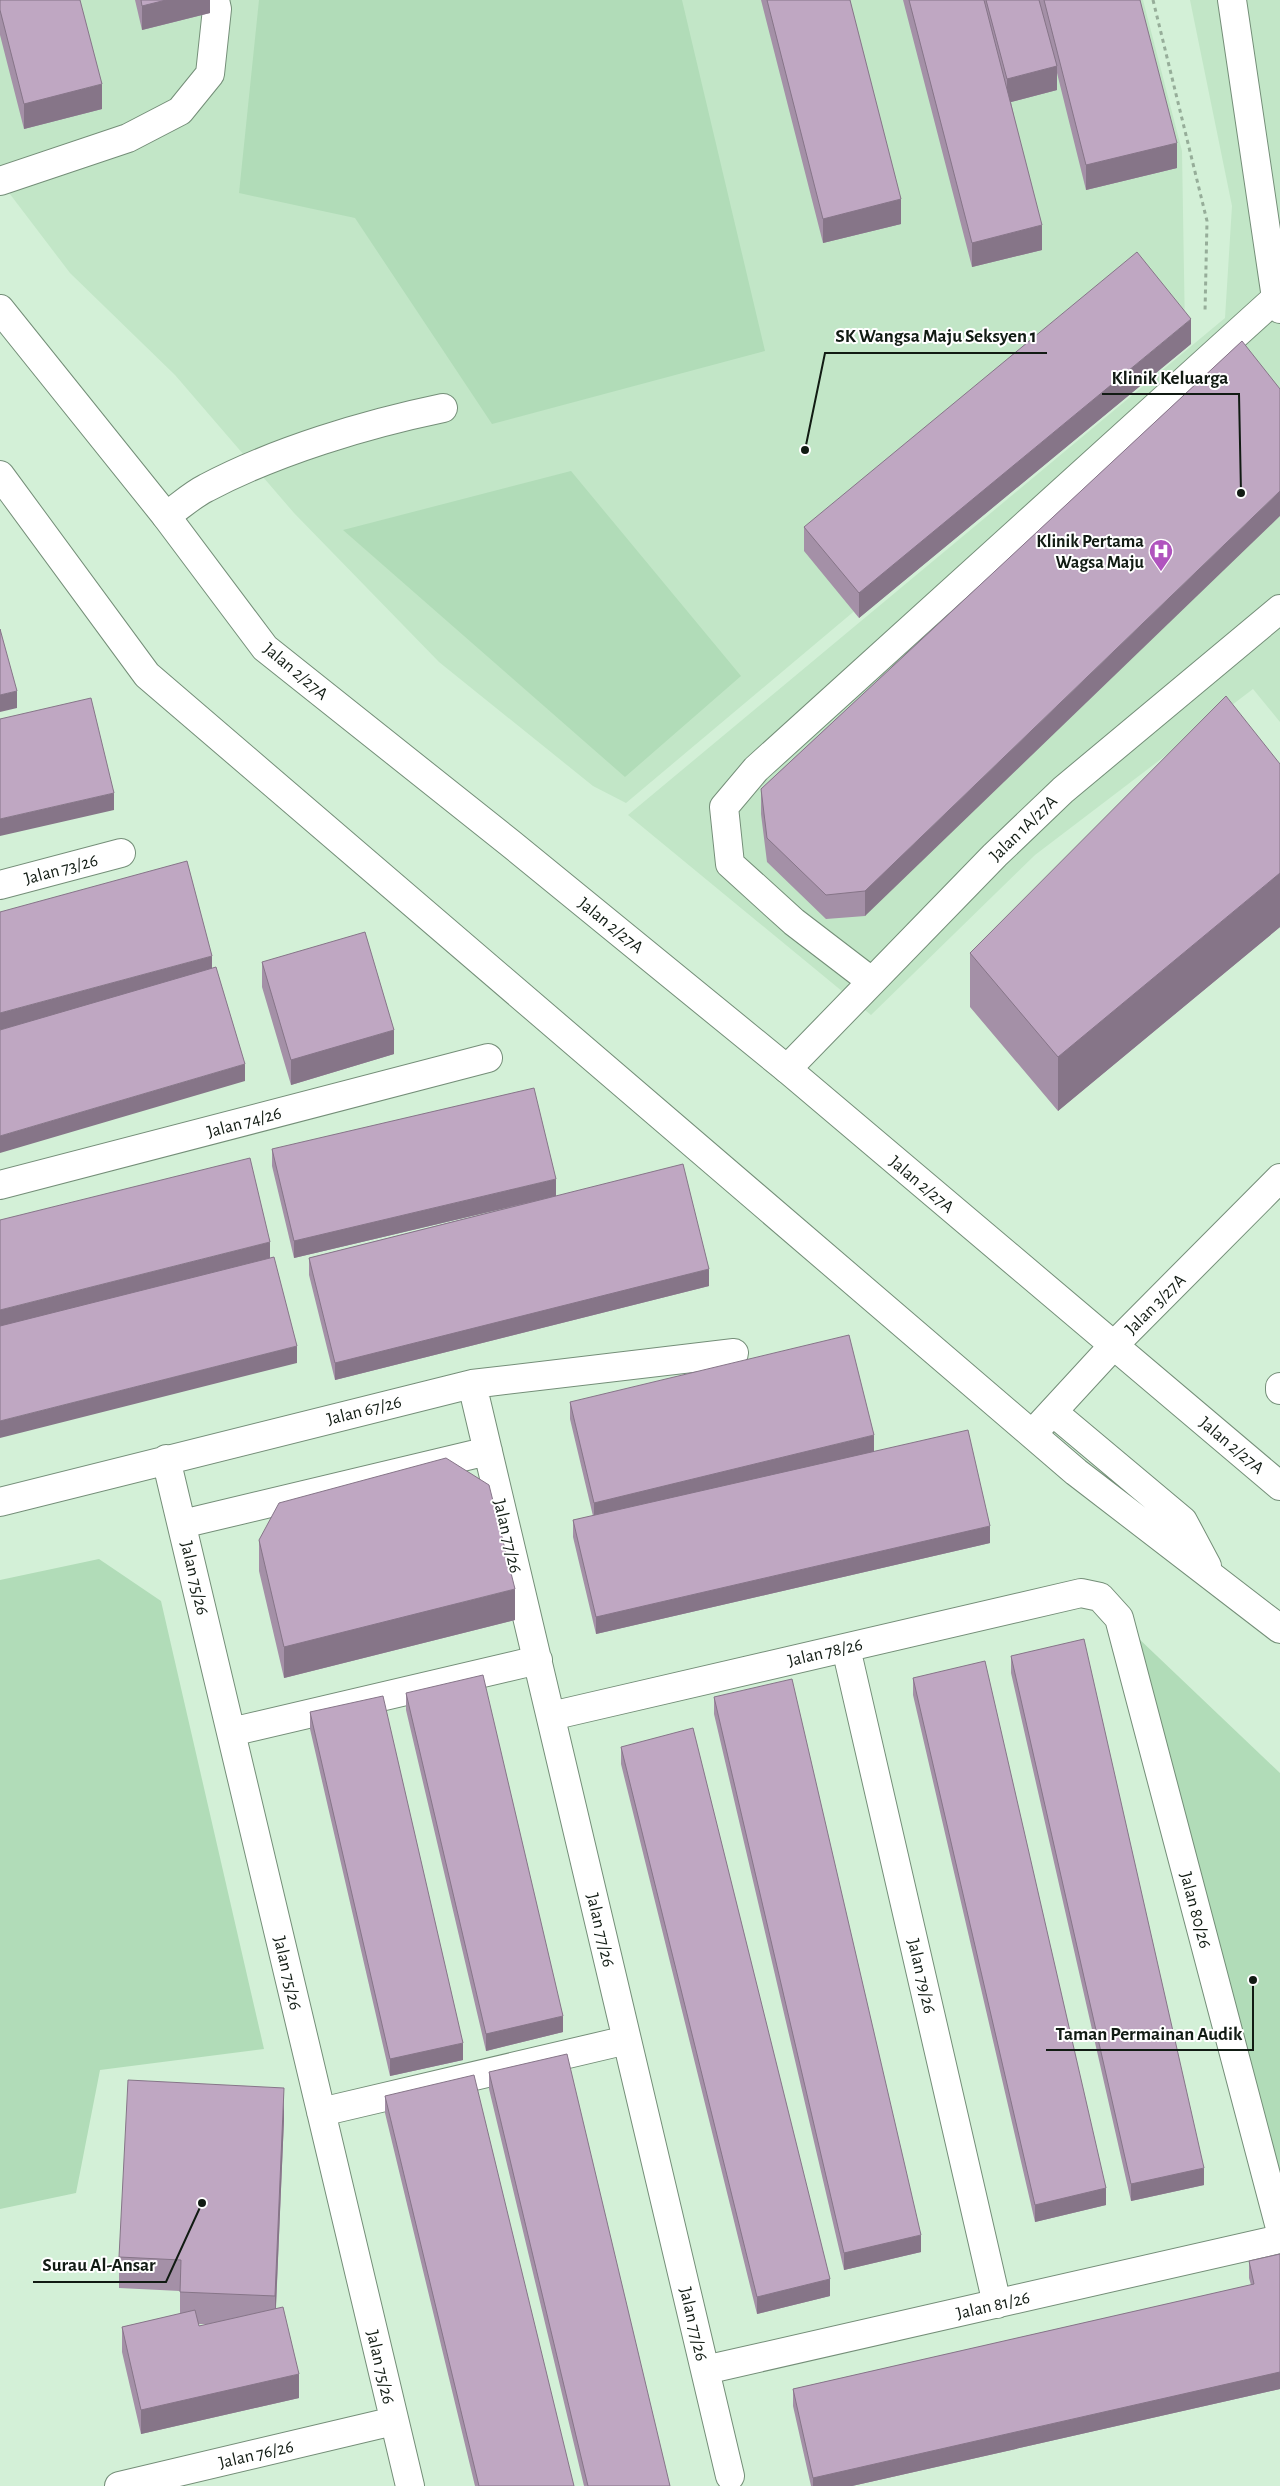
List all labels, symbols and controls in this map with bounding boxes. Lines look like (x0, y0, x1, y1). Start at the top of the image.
callout: SK Wangsa Maju Seksyen 1 (825, 319, 1047, 353)
text: SK Wangsa Maju Seksyen 1 (835, 327, 1037, 346)
callout: Klinik Keluarga (1102, 360, 1239, 394)
text: Klinik Keluarga (1112, 369, 1228, 388)
place label: Klinik Pertama Wagsa Maju (1036, 533, 1145, 572)
hospital icon: Klinik Pertama Wagsa Maju (1148, 538, 1174, 572)
street label: Jalan 2/27A (260, 640, 331, 704)
street label: Jalan 1A/27A (986, 792, 1061, 865)
street label: Jalan 73/26 (23, 852, 100, 888)
street label: Jalan 2/27A (574, 894, 647, 958)
street label: Jalan 74/26 (205, 1104, 283, 1142)
street label: Jalan 2/27A (886, 1153, 957, 1217)
street label: Jalan 3/27A (1122, 1271, 1190, 1338)
street label: Jalan 67/26 (325, 1393, 403, 1429)
street label: Jalan 2/27A (1196, 1414, 1267, 1478)
street label: Jalan 77/26 (490, 1498, 524, 1575)
street label: Jalan 75/26 (177, 1540, 211, 1617)
street label: Jalan 78/26 (786, 1636, 864, 1670)
street label: Jalan 80/26 (1176, 1870, 1214, 1950)
street label: Jalan 77/26 (583, 1892, 617, 1969)
street label: Jalan 75/26 (270, 1935, 304, 2012)
street label: Jalan 79/26 (904, 1937, 938, 2015)
callout: Taman Permainan Audik (1046, 2016, 1253, 2050)
text: Taman Permainan Audik (1056, 2025, 1243, 2044)
callout: Surau Al-Ansar (33, 2248, 166, 2282)
text: Surau Al-Ansar (42, 2256, 156, 2275)
street label: Jalan 77/26 (676, 2286, 710, 2363)
street label: Jalan 81/26 (955, 2289, 1032, 2323)
street label: Jalan 75/26 (363, 2329, 397, 2406)
street label: Jalan 76/26 (217, 2438, 295, 2472)

